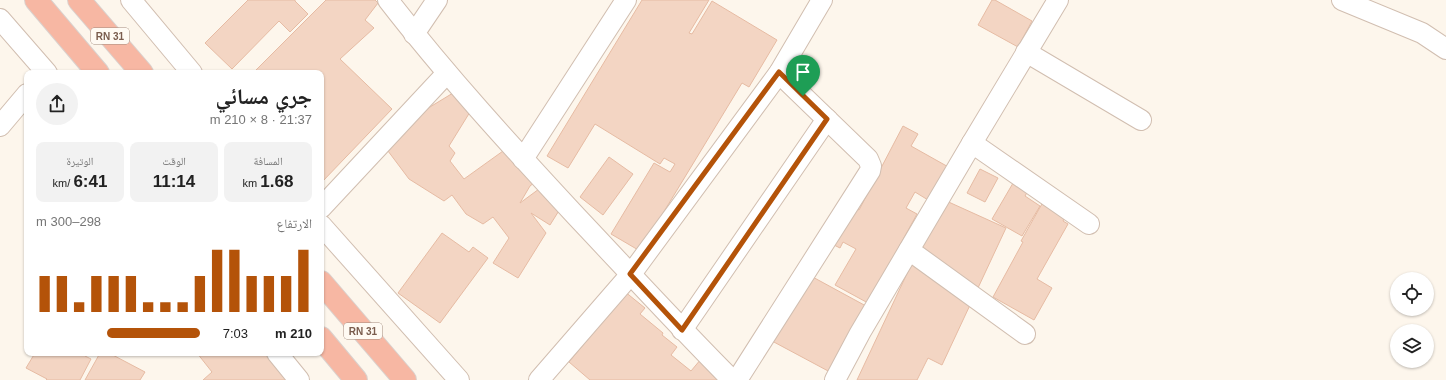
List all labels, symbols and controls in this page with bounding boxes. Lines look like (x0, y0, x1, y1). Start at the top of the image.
road number: RN 31 (91, 28, 129, 44)
pin (786, 55, 820, 96)
icon: arrive (792, 61, 814, 83)
button: share (36, 83, 78, 125)
text: جري مسائي (216, 84, 312, 109)
text: 21:37 · 8 × 210 m (210, 112, 312, 127)
text: الوتيرة (67, 155, 93, 167)
text: الوقت (162, 155, 186, 167)
text: المسافة (253, 155, 283, 167)
text: 6:41 (73, 172, 107, 191)
text: 11:14 (153, 172, 195, 191)
text: 1.68 (260, 172, 293, 191)
text: /km (53, 177, 73, 189)
text: km (243, 177, 260, 189)
text: 298–300 m (36, 214, 101, 229)
text: الارتفاع (277, 216, 312, 231)
map controls (1390, 272, 1434, 368)
button: locate (1390, 272, 1434, 316)
road number: RN 31 (344, 323, 382, 339)
button: layers (1390, 324, 1434, 368)
text: 7:03 (223, 326, 248, 341)
text: 210 m (275, 326, 312, 341)

